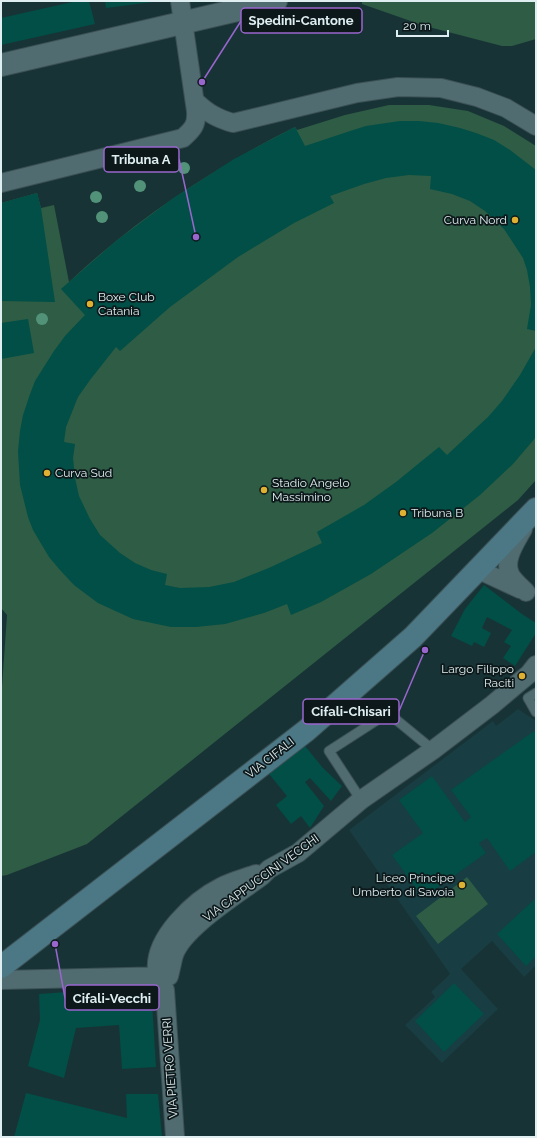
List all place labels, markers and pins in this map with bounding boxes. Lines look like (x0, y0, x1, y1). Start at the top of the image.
callout: Spedini-Cantone (241, 8, 362, 33)
callout: Tribuna A (104, 147, 179, 172)
place label: Curva Nord (444, 213, 507, 227)
marker: Curva Nord (510, 215, 520, 225)
place label: Boxe Club Catania (98, 290, 155, 318)
marker: Boxe Club Catania (85, 299, 95, 309)
place label: Curva Sud (55, 466, 112, 480)
marker: Curva Sud (42, 468, 52, 478)
place label: Stadio Angelo Massimino (272, 476, 350, 504)
marker: Stadio Angelo Massimino (259, 485, 269, 495)
place label: Tribuna B (411, 506, 463, 520)
marker: Tribuna B (398, 508, 408, 518)
place label: Largo Filippo Raciti (441, 662, 514, 690)
marker: Largo Filippo Raciti (517, 671, 527, 681)
callout: Cifali-Chisari (303, 699, 399, 724)
place label: Liceo Principe Umberto di Savoia (352, 871, 454, 899)
marker: Liceo Principe Umberto di Savoia (457, 880, 467, 890)
callout: Cifali-Vecchi (65, 985, 159, 1010)

